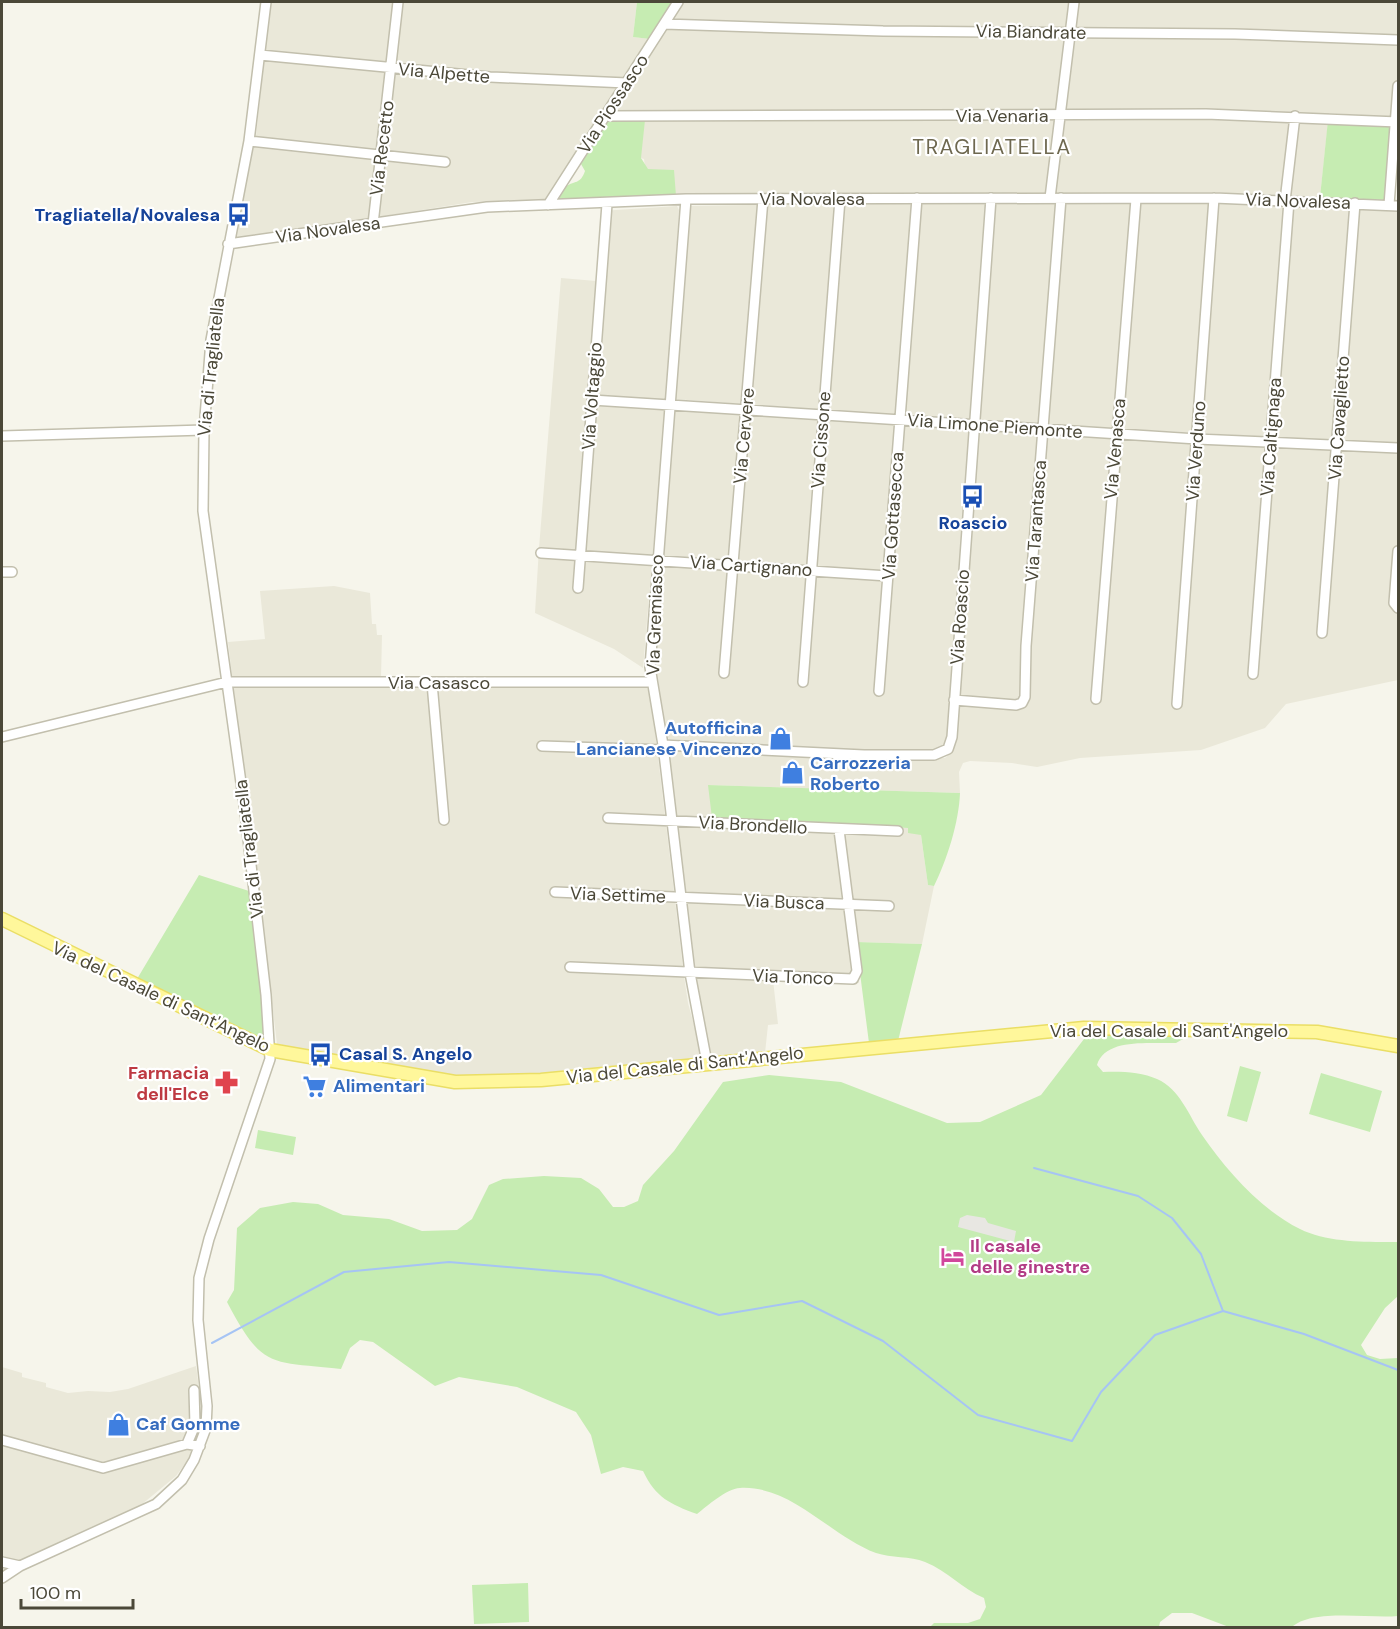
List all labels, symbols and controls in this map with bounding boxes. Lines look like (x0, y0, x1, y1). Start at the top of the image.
street label: Via Biandrate (975, 19, 1087, 45)
street label: Via Piossasco (572, 50, 654, 158)
street label: Via Alpette (397, 57, 491, 89)
street label: Via Recetto (364, 99, 400, 197)
street label: Via Venaria (956, 104, 1048, 128)
district label: TRAGLIATELLA (912, 133, 1072, 161)
street label: Via Novalesa (759, 187, 865, 211)
street label: Via Novalesa (1245, 187, 1351, 215)
bus stop icon: Tragliatella/Novalesa (225, 202, 251, 228)
place label: Tragliatella/Novalesa (35, 203, 220, 227)
street label: Via Novalesa (274, 211, 382, 249)
street label: Via di Tragliatella (192, 296, 230, 438)
street label: Via Voltaggio (576, 341, 608, 451)
street label: Via Cavaglietto (1323, 355, 1355, 481)
street label: Via Caltignaga (1255, 377, 1287, 497)
street label: Via Cervere (728, 387, 760, 485)
street label: Via Cissone (806, 391, 836, 489)
street label: Via Venasca (1099, 397, 1131, 501)
street label: Via Verduno (1181, 400, 1211, 502)
street label: Via Limone Piemonte (906, 408, 1084, 444)
street label: Via Gottasecca (877, 451, 909, 581)
street label: Via Tarantasca (1020, 459, 1052, 583)
bus stop icon: Roascio (960, 484, 986, 510)
place label: Roascio (939, 511, 1007, 535)
street label: Via Cartignano (689, 550, 813, 582)
street label: Via Gremiasco (641, 554, 669, 676)
street label: Via Roascio (945, 568, 975, 666)
street label: Via Casasco (388, 671, 490, 695)
place label: Autofficina Lancianese Vincenzo (576, 716, 762, 761)
shop icon: Autofficina Lancianese Vincenzo (767, 725, 793, 751)
place label: Carrozzeria Roberto (810, 751, 911, 796)
shop icon: Carrozzeria Roberto (779, 760, 805, 786)
street label: Via di Tragliatella (229, 778, 269, 920)
street label: Via Brondello (698, 810, 808, 840)
street label: Via Settime (570, 881, 666, 909)
street label: Via Busca (743, 889, 825, 915)
street label: Via del Casale di Sant'Angelo (48, 936, 274, 1058)
street label: Via Tonco (752, 964, 834, 990)
street label: Via del Casale di Sant'Angelo (1050, 1019, 1288, 1043)
bus stop icon: Casal S. Angelo (308, 1041, 334, 1067)
street label: Via del Casale di Sant'Angelo (565, 1041, 805, 1089)
place label: Casal S. Angelo (339, 1042, 473, 1066)
place label: Farmacia dell'Elce (128, 1061, 209, 1106)
pharmacy icon: Farmacia dell'Elce (214, 1070, 240, 1096)
supermarket icon: Alimentari (302, 1073, 328, 1099)
place label: Alimentari (333, 1074, 425, 1098)
place label: Il casale delle ginestre (970, 1234, 1090, 1279)
hotel icon: Il casale delle ginestre (939, 1243, 965, 1269)
shop icon: Caf Gomme (105, 1411, 131, 1437)
place label: Caf Gomme (136, 1412, 241, 1436)
scale bar (21, 1572, 134, 1610)
text: 100 m (30, 1581, 81, 1605)

